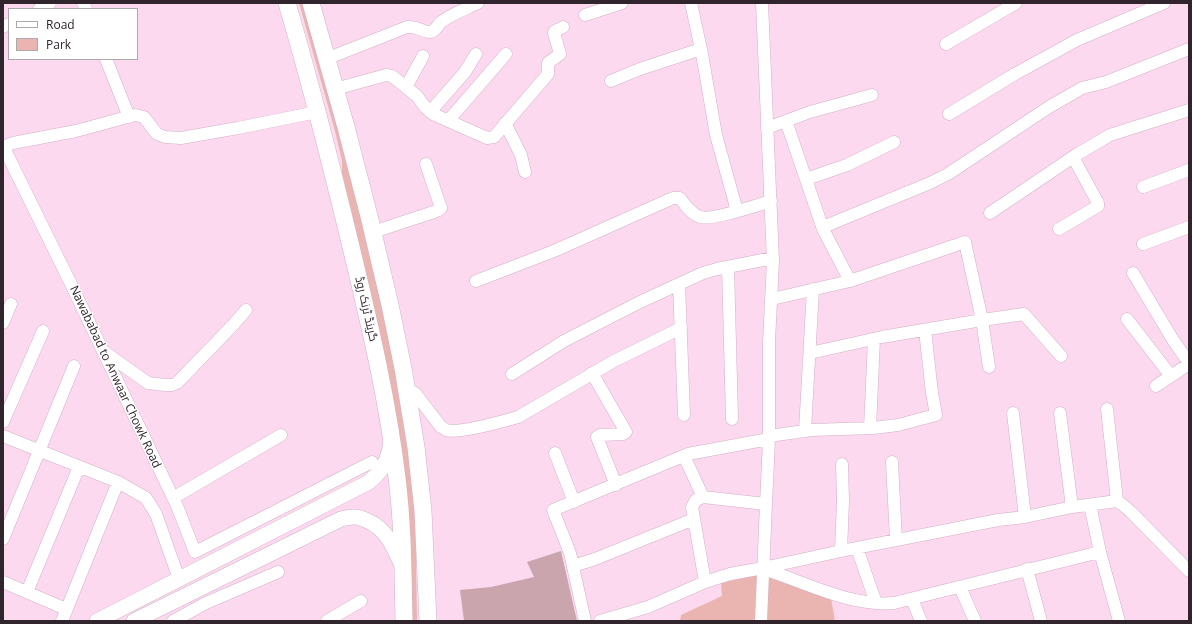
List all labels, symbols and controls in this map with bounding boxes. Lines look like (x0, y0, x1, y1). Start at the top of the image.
legend (8, 8, 138, 60)
text: Road (46, 16, 75, 33)
text: Park (46, 36, 71, 53)
street label: گرینڈ ٹرنک روڈ (352, 275, 380, 343)
street label: Nawababad to Anwaar Chowk Road (66, 283, 164, 471)

